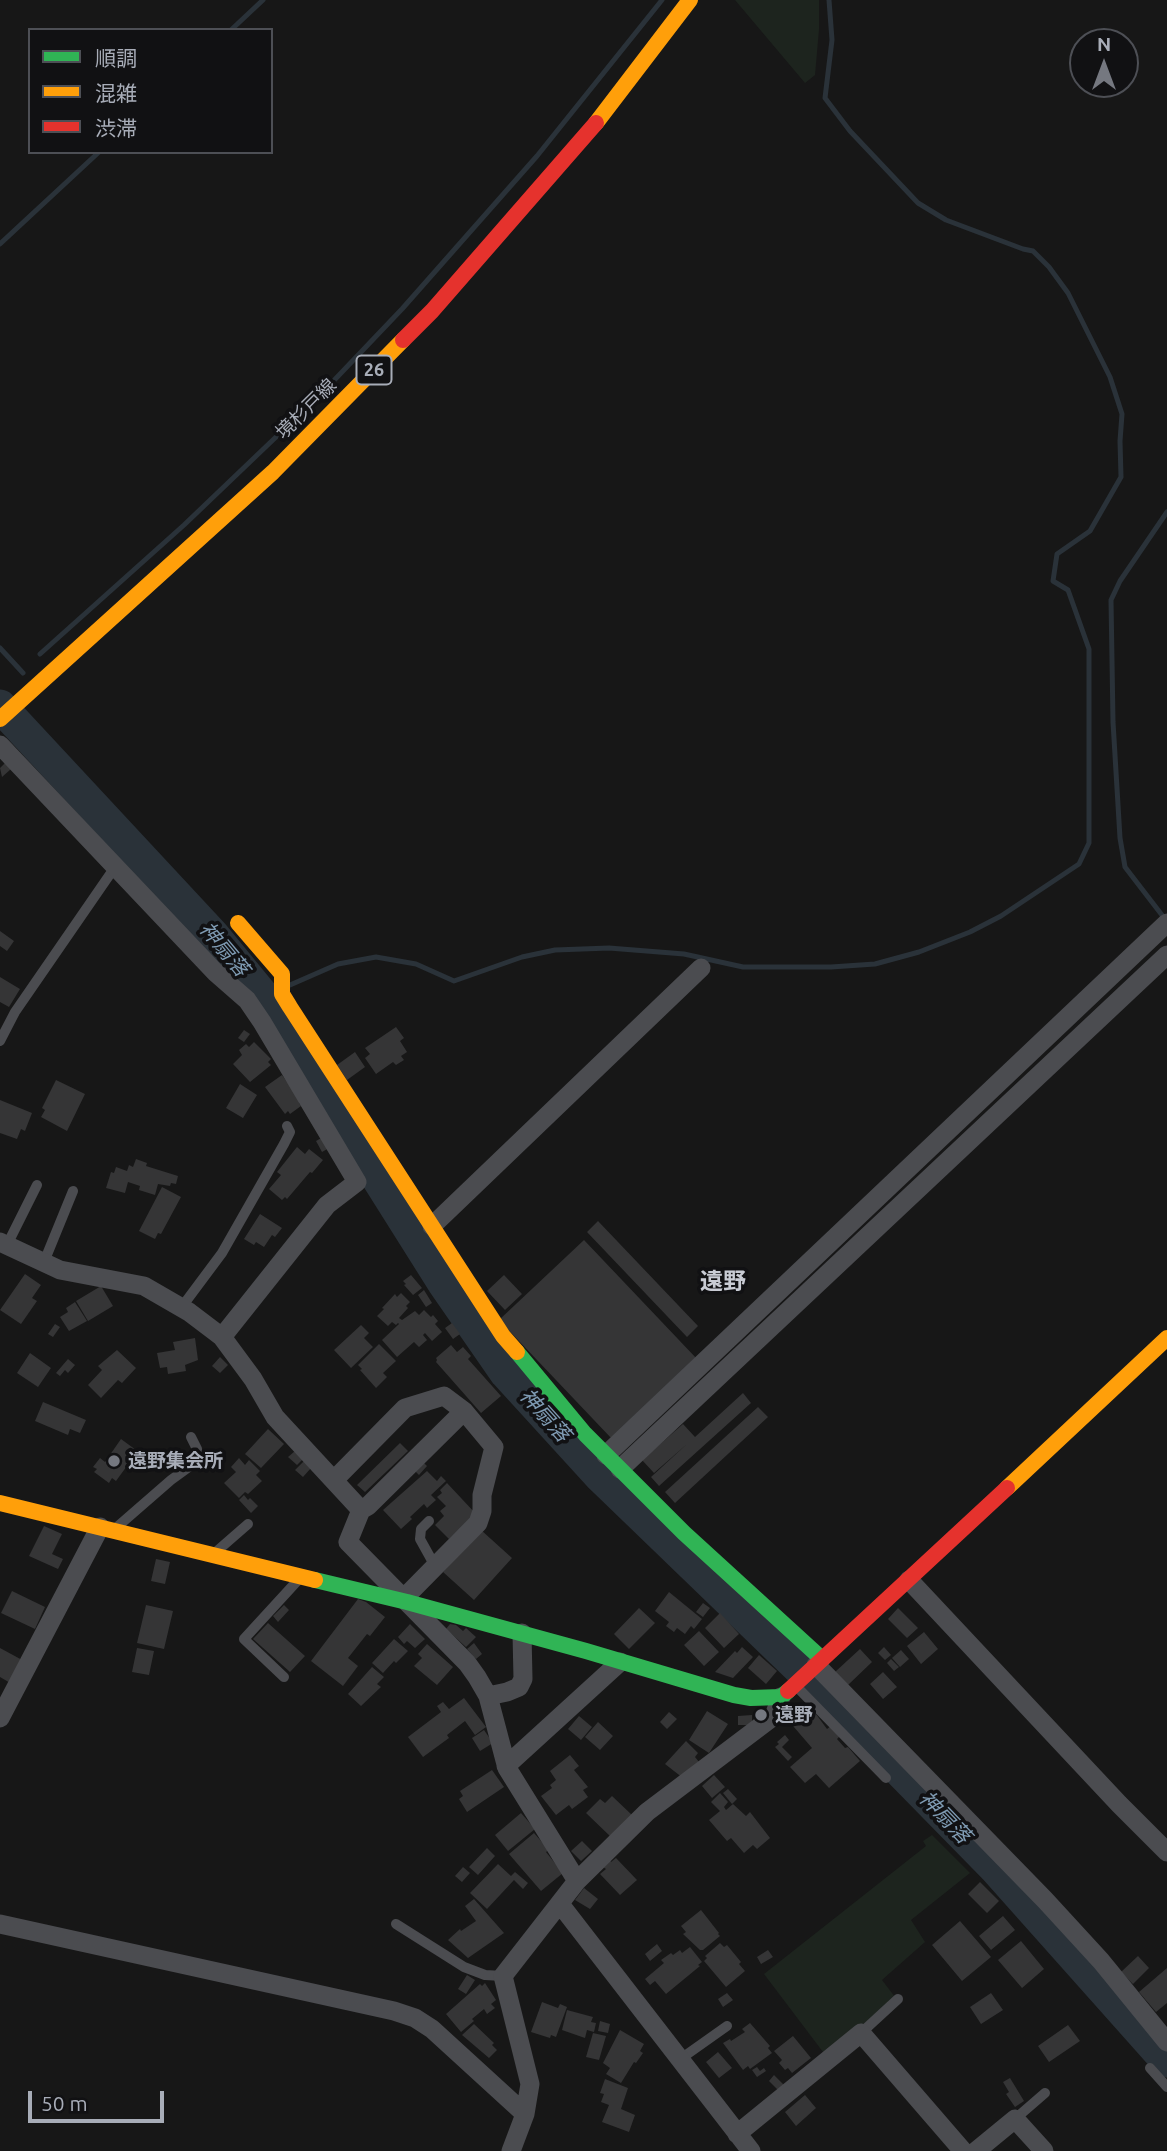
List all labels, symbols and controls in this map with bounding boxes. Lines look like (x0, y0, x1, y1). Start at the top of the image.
legend (28, 28, 273, 154)
north arrow (1069, 28, 1139, 98)
text: N (1097, 33, 1111, 55)
text: 順調 (95, 46, 137, 70)
text: 混雑 (95, 81, 137, 105)
text: 渋滞 (95, 116, 137, 140)
road number: 26 (356, 356, 392, 384)
street label: 境杉戸線 (271, 374, 341, 444)
water label: 神扇落 (194, 917, 254, 981)
district label: 遠野 (700, 1267, 746, 1295)
water label: 神扇落 (515, 1383, 575, 1447)
place label: 遠野集会所 (128, 1450, 223, 1472)
marker: 遠野集会所 (106, 1453, 122, 1469)
place label: 遠野 (775, 1704, 813, 1726)
marker: 遠野 (753, 1707, 769, 1723)
water label: 神扇落 (914, 1786, 976, 1848)
scale bar (32, 2078, 168, 2122)
text: 50 m (41, 2091, 88, 2115)

